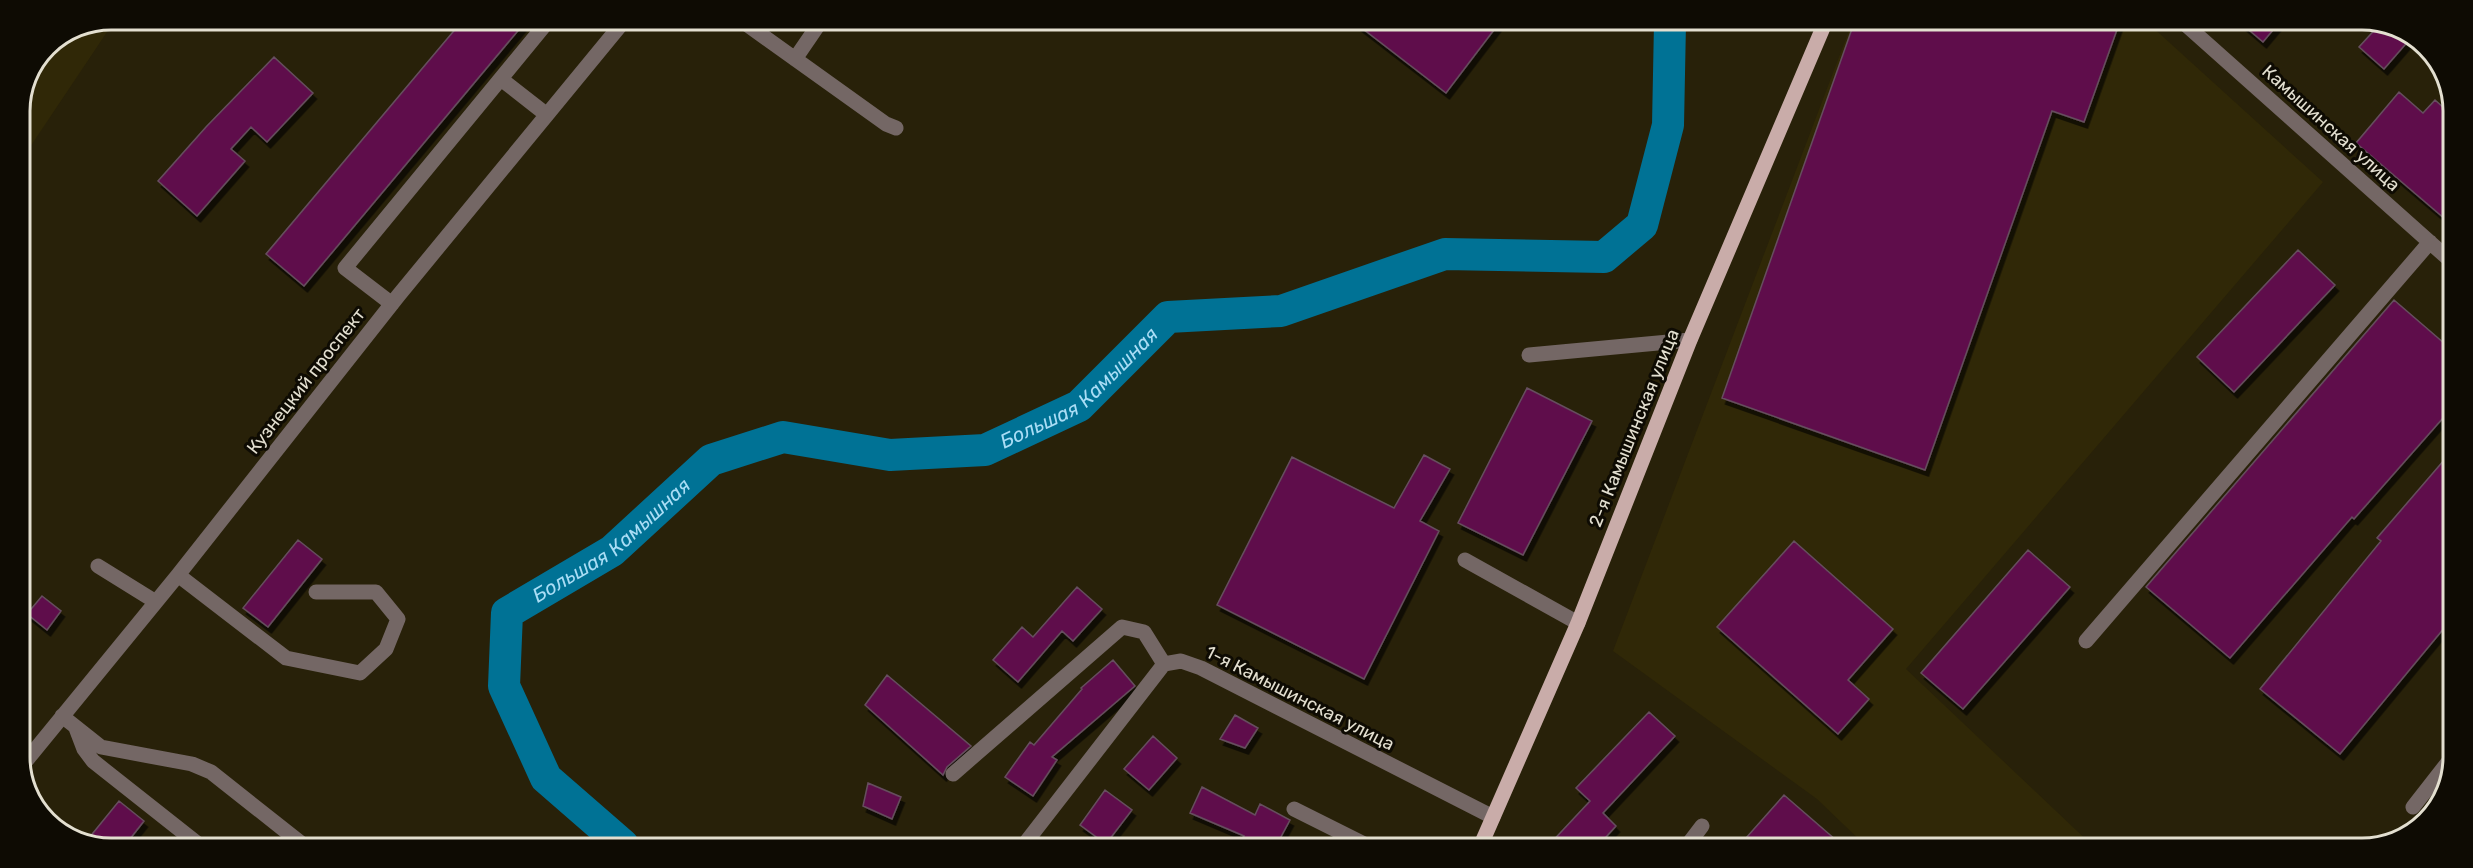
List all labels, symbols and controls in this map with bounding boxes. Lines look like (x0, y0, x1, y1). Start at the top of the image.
street label: Камышинская улица (2257, 60, 2405, 196)
street label: Кузнецкий проспект (242, 304, 370, 458)
water label: Большая Камышная (996, 322, 1163, 453)
street label: 2-я Камышинская улица (1584, 326, 1684, 530)
water label: Большая Камышная (528, 473, 695, 607)
street label: 1-я Камышинская улица (1202, 641, 1398, 755)

